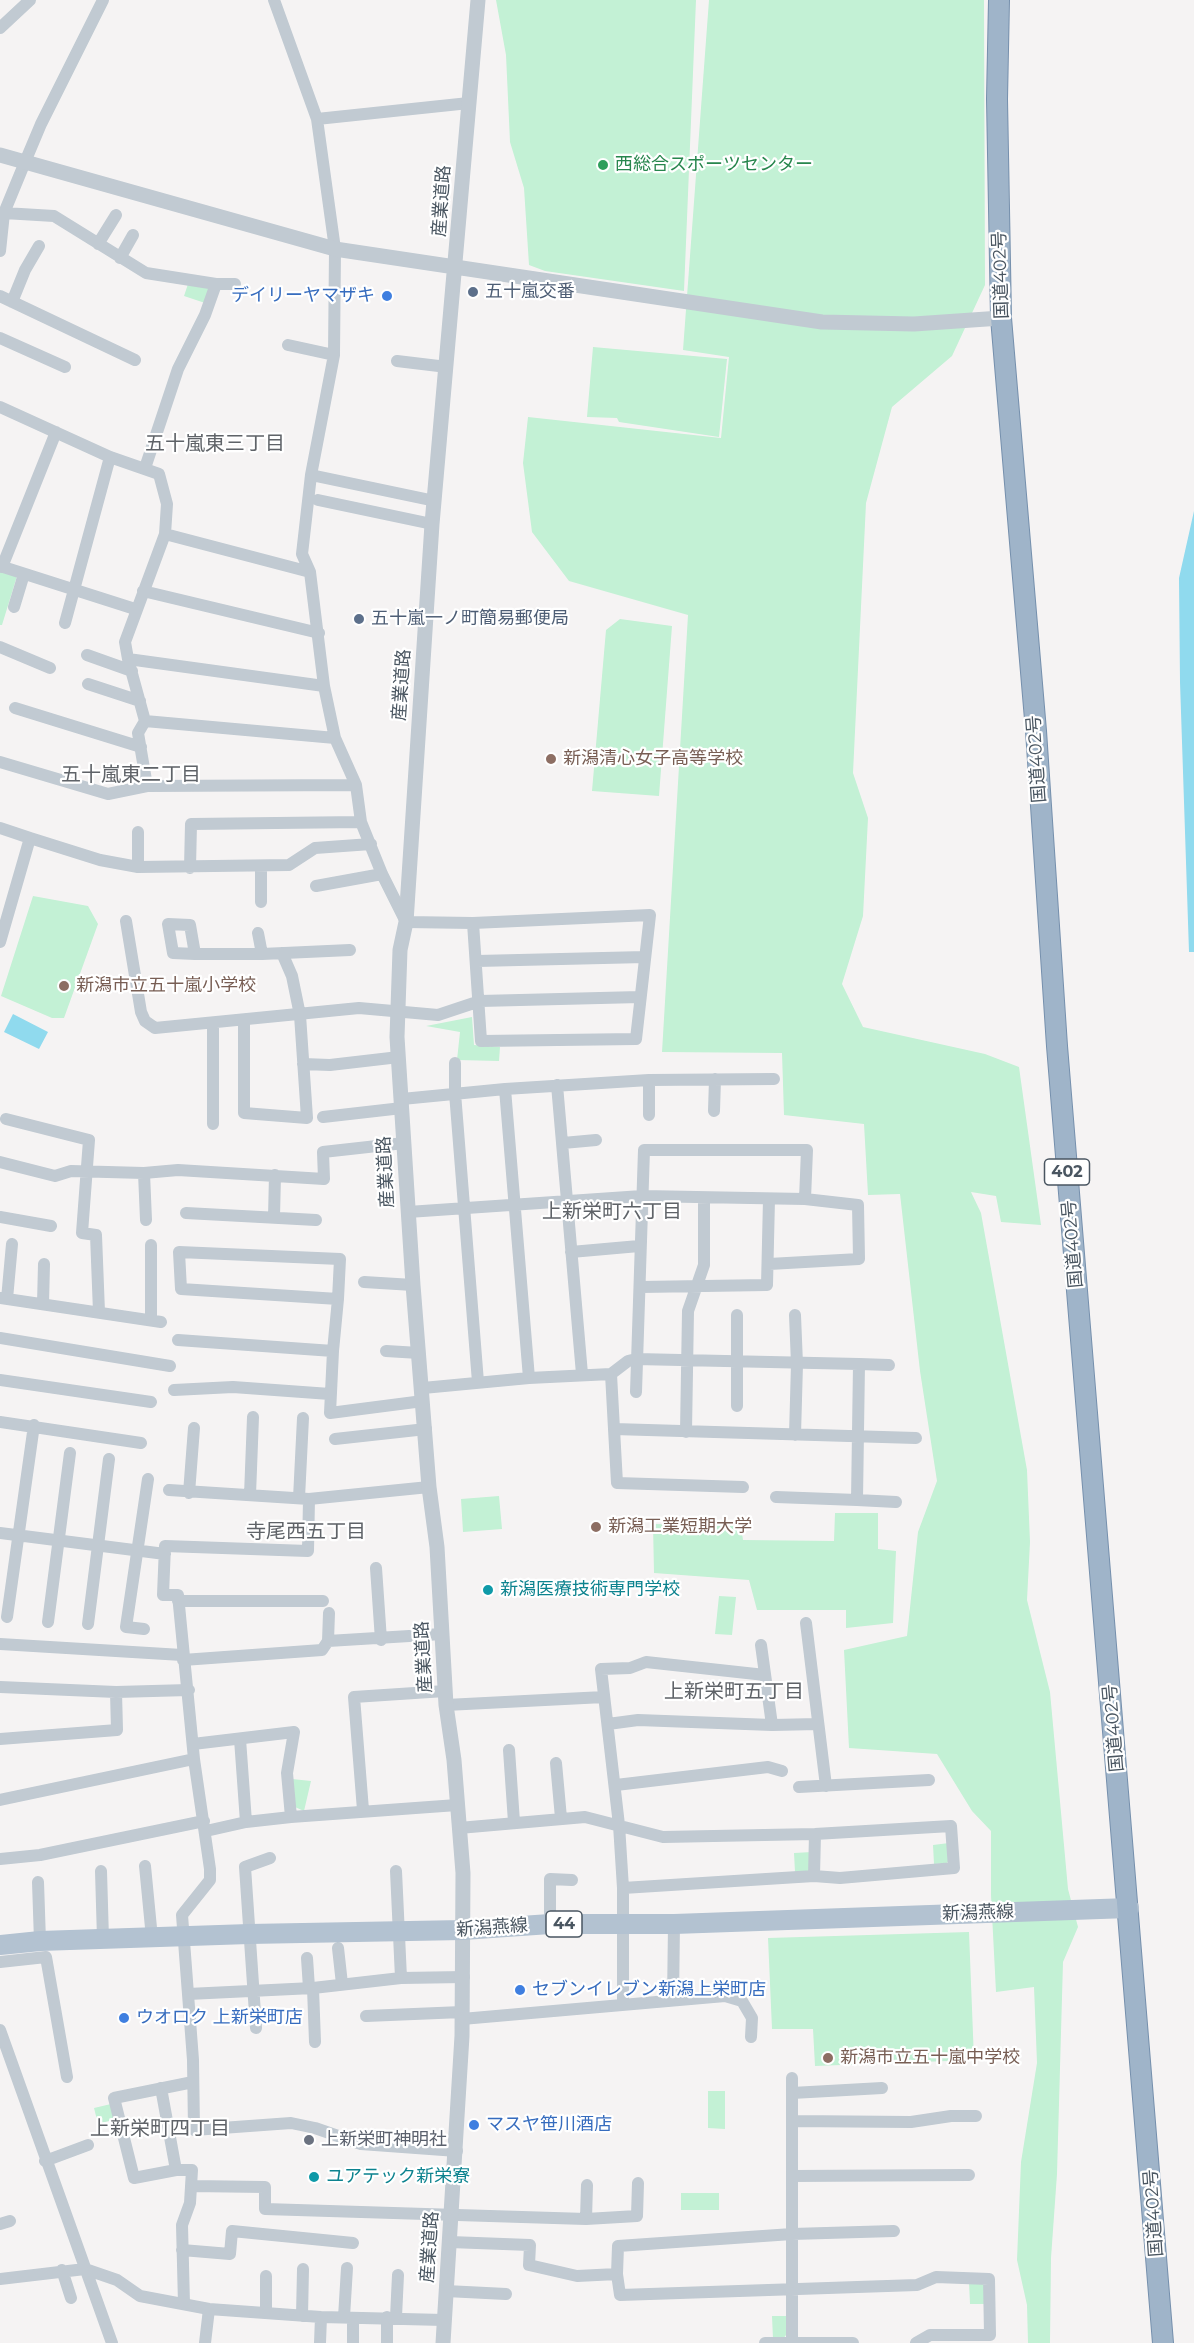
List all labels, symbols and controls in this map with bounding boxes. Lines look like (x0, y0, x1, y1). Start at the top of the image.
place label: 西総合スポーツセンター (615, 154, 813, 176)
marker: 西総合スポーツセンター (596, 158, 610, 172)
street label: 産業道路 (429, 164, 455, 238)
street label: 国道402号 (989, 231, 1013, 319)
place label: 五十嵐交番 (485, 281, 575, 303)
place label: デイリーヤマザキ (231, 285, 375, 307)
marker: 五十嵐交番 (466, 285, 480, 299)
marker: デイリーヤマザキ (380, 289, 394, 303)
district label: 五十嵐東三丁目 (145, 432, 285, 456)
place label: 五十嵐一ノ町簡易郵便局 (371, 608, 569, 630)
marker: 五十嵐一ノ町簡易郵便局 (352, 612, 366, 626)
street label: 産業道路 (389, 648, 415, 722)
street label: 国道402号 (1023, 714, 1051, 804)
place label: 新潟清心女子高等学校 (563, 748, 743, 770)
marker: 新潟清心女子高等学校 (544, 752, 558, 766)
district label: 五十嵐東二丁目 (61, 763, 201, 787)
place label: 新潟市立五十嵐小学校 (76, 975, 256, 997)
marker: 新潟市立五十嵐小学校 (57, 979, 71, 993)
street label: 産業道路 (373, 1135, 399, 1209)
road number: 402 (1044, 1159, 1090, 1185)
street label: 国道402号 (1058, 1199, 1088, 1289)
district label: 上新栄町六丁目 (542, 1200, 682, 1224)
place label: 新潟工業短期大学 (608, 1516, 752, 1538)
district label: 寺尾西五丁目 (246, 1520, 366, 1544)
marker: 新潟工業短期大学 (589, 1520, 603, 1534)
place label: 新潟医療技術専門学校 (500, 1579, 680, 1601)
marker: 新潟医療技術専門学校 (481, 1583, 495, 1597)
street label: 産業道路 (411, 1620, 437, 1694)
district label: 上新栄町五丁目 (664, 1680, 804, 1704)
street label: 国道402号 (1099, 1683, 1129, 1773)
street label: 新潟燕線 (942, 1901, 1014, 1925)
road number: 44 (546, 1911, 582, 1937)
street label: 新潟燕線 (455, 1915, 529, 1941)
place label: セブンイレブン新潟上栄町店 (532, 1979, 766, 2001)
marker: セブンイレブン新潟上栄町店 (513, 1983, 527, 1997)
place label: ウオロク 上新栄町店 (136, 2007, 303, 2029)
marker: ウオロク 上新栄町店 (117, 2011, 131, 2025)
place label: 新潟市立五十嵐中学校 (840, 2047, 1020, 2069)
marker: 新潟市立五十嵐中学校 (821, 2051, 835, 2065)
place label: マスヤ笹川酒店 (486, 2114, 612, 2136)
district label: 上新栄町四丁目 (90, 2117, 230, 2141)
marker: マスヤ笹川酒店 (467, 2118, 481, 2132)
place label: 上新栄町神明社 (321, 2129, 447, 2151)
marker: 上新栄町神明社 (302, 2133, 316, 2147)
place label: ユアテック新栄寮 (326, 2166, 470, 2188)
street label: 国道402号 (1140, 2168, 1168, 2258)
marker: ユアテック新栄寮 (307, 2170, 321, 2184)
street label: 産業道路 (417, 2210, 443, 2284)

